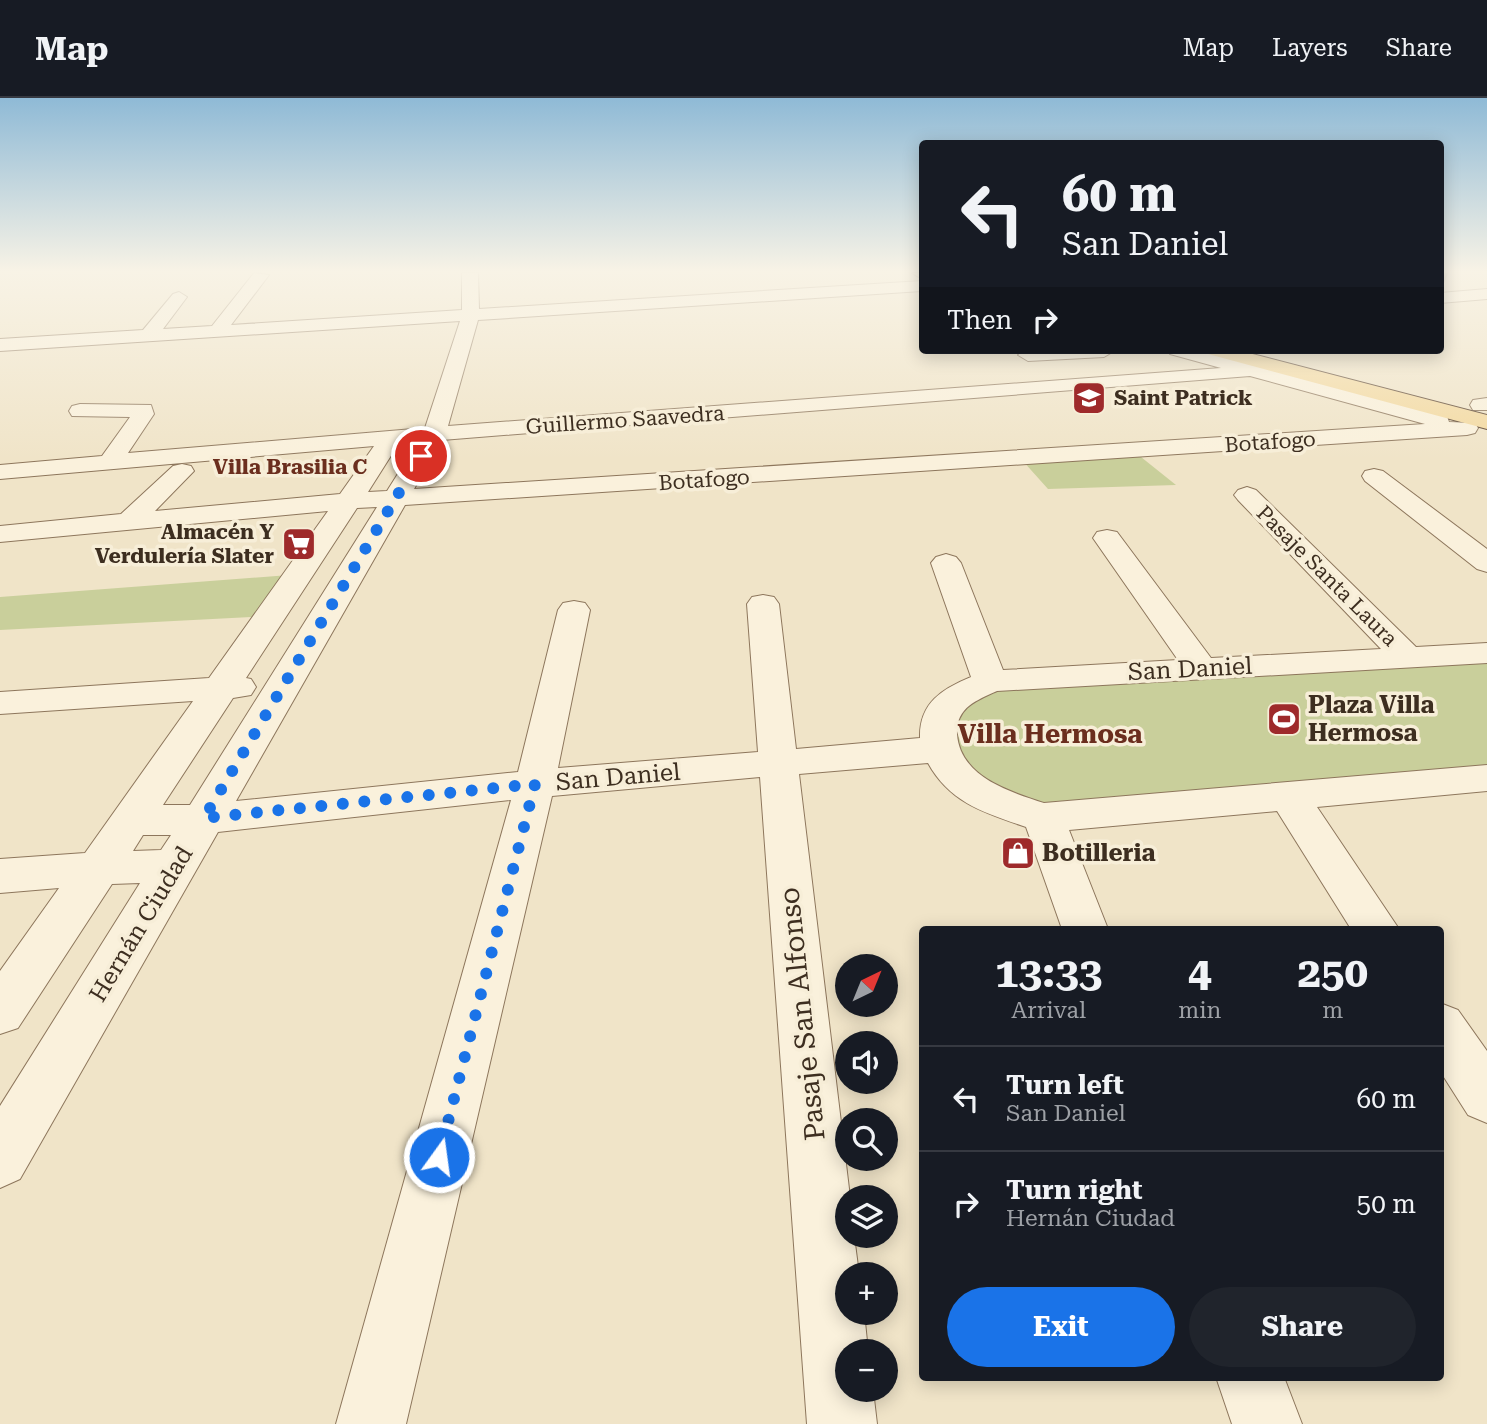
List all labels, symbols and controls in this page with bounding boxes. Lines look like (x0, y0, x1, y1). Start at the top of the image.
text: Map (35, 29, 109, 68)
text: Map (1183, 34, 1234, 62)
text: Layers (1272, 34, 1348, 62)
text: Share (1386, 34, 1452, 62)
text: 60 m (1062, 166, 1177, 223)
icon: left (947, 168, 1038, 259)
text: San Daniel (1062, 225, 1228, 263)
icon: right (1026, 301, 1064, 339)
text: Then (947, 305, 1012, 335)
school or university icon: Saint Patrick (1070, 379, 1108, 417)
place label: Saint Patrick (1114, 386, 1253, 410)
street label: Guillermo Saavedra (525, 401, 726, 439)
pin (391, 426, 451, 486)
street label: Botafogo (1224, 427, 1316, 457)
icon: arrive (402, 437, 440, 475)
district label: Villa Brasilia C (213, 455, 368, 479)
street label: Botafogo (658, 465, 750, 495)
street label: Pasaje Santa Laura (1252, 501, 1403, 652)
place label: Almacén Y Verdulería Slater (95, 520, 274, 568)
supermarket icon: Almacén Y Verdulería Slater (280, 525, 318, 563)
street label: San Daniel (1127, 652, 1253, 686)
place label: Plaza Villa Hermosa (1308, 691, 1435, 747)
sports icon: Plaza Villa Hermosa (1265, 700, 1303, 738)
district label: Villa Hermosa (957, 719, 1143, 749)
street label: San Daniel (555, 758, 681, 796)
shop icon: Botilleria (999, 834, 1037, 872)
place label: Botilleria (1042, 839, 1155, 867)
street label: Hernán Ciudad (84, 841, 198, 1007)
street label: Pasaje San Alfonso (772, 886, 832, 1142)
text: 13:33 (995, 948, 1102, 997)
text: 4 (1188, 948, 1212, 997)
text: 250 (1297, 948, 1368, 997)
north arrow (835, 954, 898, 1017)
map controls (835, 954, 898, 1402)
text: Arrival (1011, 997, 1086, 1024)
text: min (1178, 997, 1221, 1024)
text: m (1322, 997, 1343, 1024)
button: sound (835, 1031, 898, 1094)
text: Turn left (1006, 1070, 1124, 1100)
icon: left (947, 1080, 985, 1118)
text: 60 m (1357, 1084, 1416, 1114)
text: San Daniel (1006, 1100, 1126, 1127)
button: search (835, 1108, 898, 1171)
position arrow (402, 1120, 476, 1194)
text: Turn right (1006, 1175, 1142, 1205)
button: layers (835, 1185, 898, 1248)
icon: right (947, 1185, 985, 1223)
text: 50 m (1357, 1189, 1416, 1219)
text: Hernán Ciudad (1006, 1205, 1175, 1232)
button: + (835, 1262, 898, 1325)
button: Exit (947, 1287, 1175, 1367)
button: Share (1189, 1287, 1416, 1367)
button: − (835, 1339, 898, 1402)

